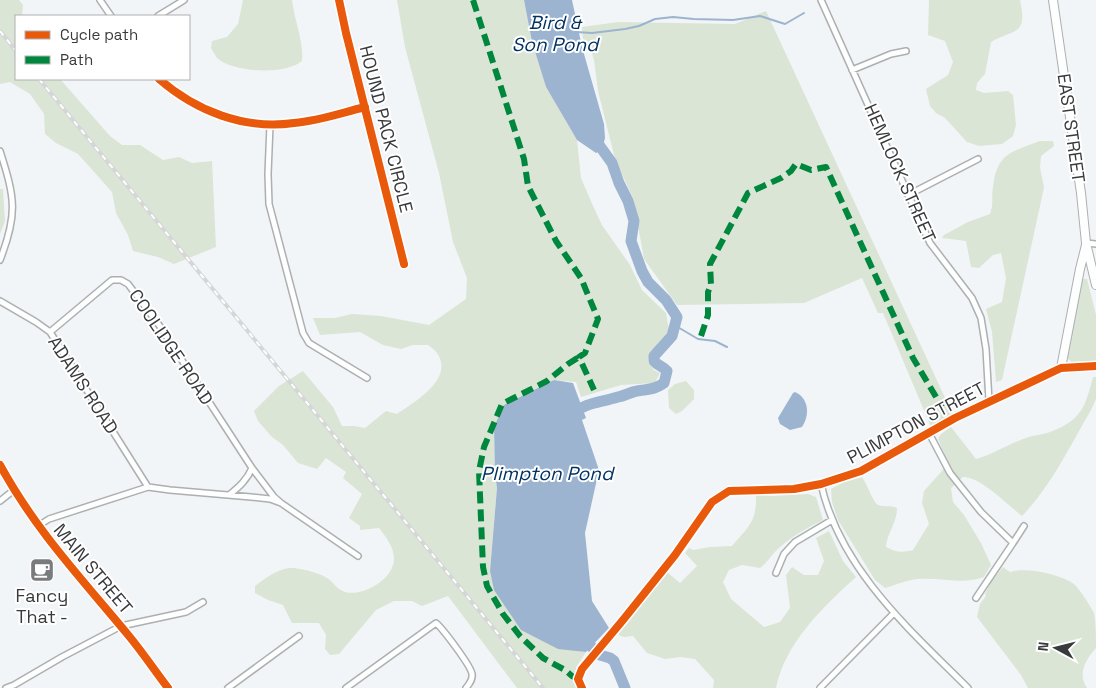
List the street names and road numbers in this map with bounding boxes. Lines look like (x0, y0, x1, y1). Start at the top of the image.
street label: HOUND PACK CIRCLE (355, 43, 418, 215)
street label: EAST STREET (1052, 72, 1091, 184)
street label: HEMLOCK STREET (860, 100, 942, 246)
street label: COOLIDGE ROAD (124, 284, 219, 409)
street label: ADAMS ROAD (43, 331, 124, 438)
street label: PLIMPTON STREET (843, 376, 989, 469)
street label: MAIN STREET (49, 519, 138, 619)

